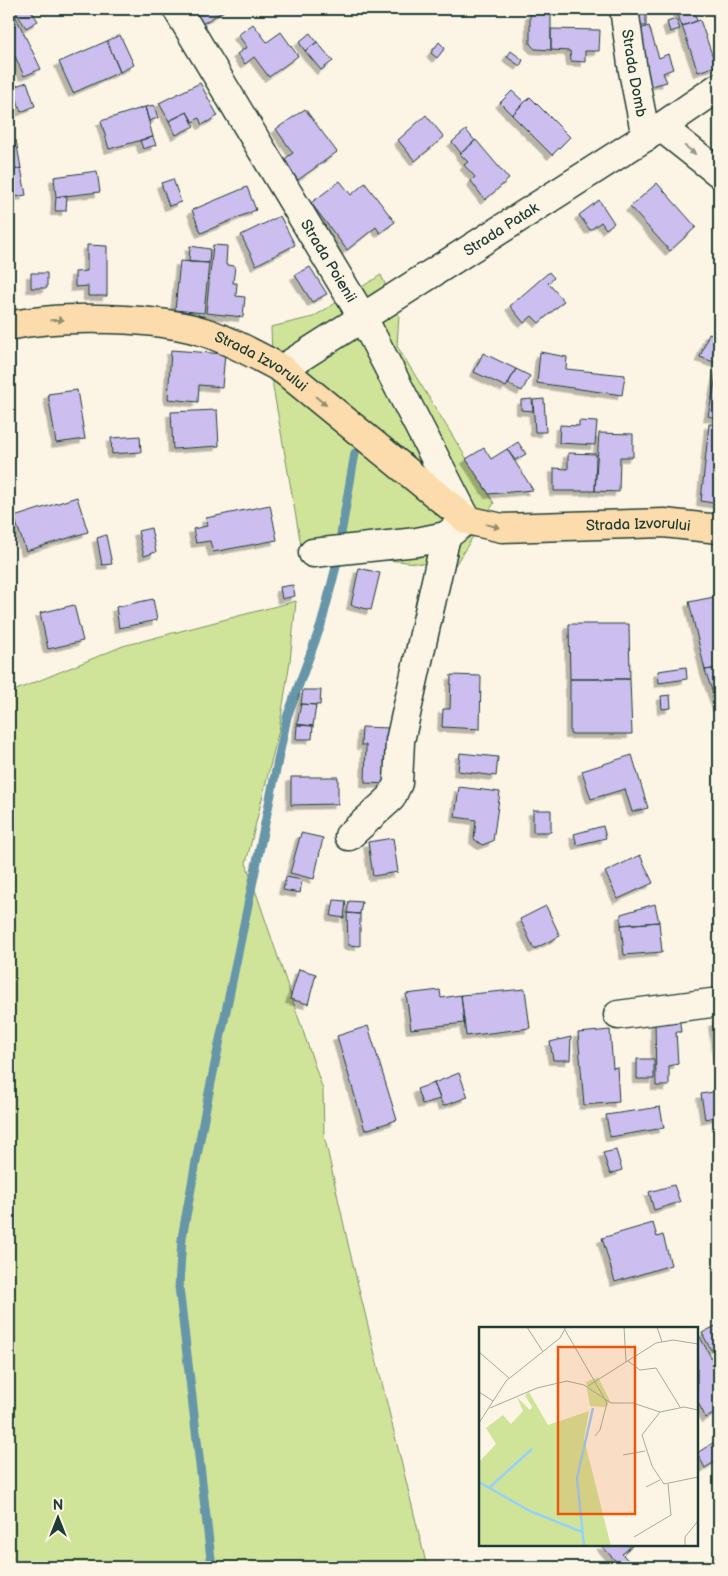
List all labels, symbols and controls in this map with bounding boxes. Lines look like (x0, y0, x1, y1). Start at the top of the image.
street label: Strada Domb (617, 28, 651, 119)
one-way arrow (683, 145, 697, 155)
street label: Strada Patak (460, 198, 543, 261)
street label: Strada Poienii (296, 216, 361, 306)
one-way arrow (49, 316, 65, 324)
street label: Strada Izvorului (212, 328, 311, 396)
one-way arrow (314, 395, 327, 406)
street label: Strada Izvorului (586, 514, 691, 536)
one-way arrow (485, 522, 500, 530)
inset map (479, 1327, 698, 1546)
north arrow (32, 1494, 82, 1544)
text: N (53, 1497, 63, 1514)

